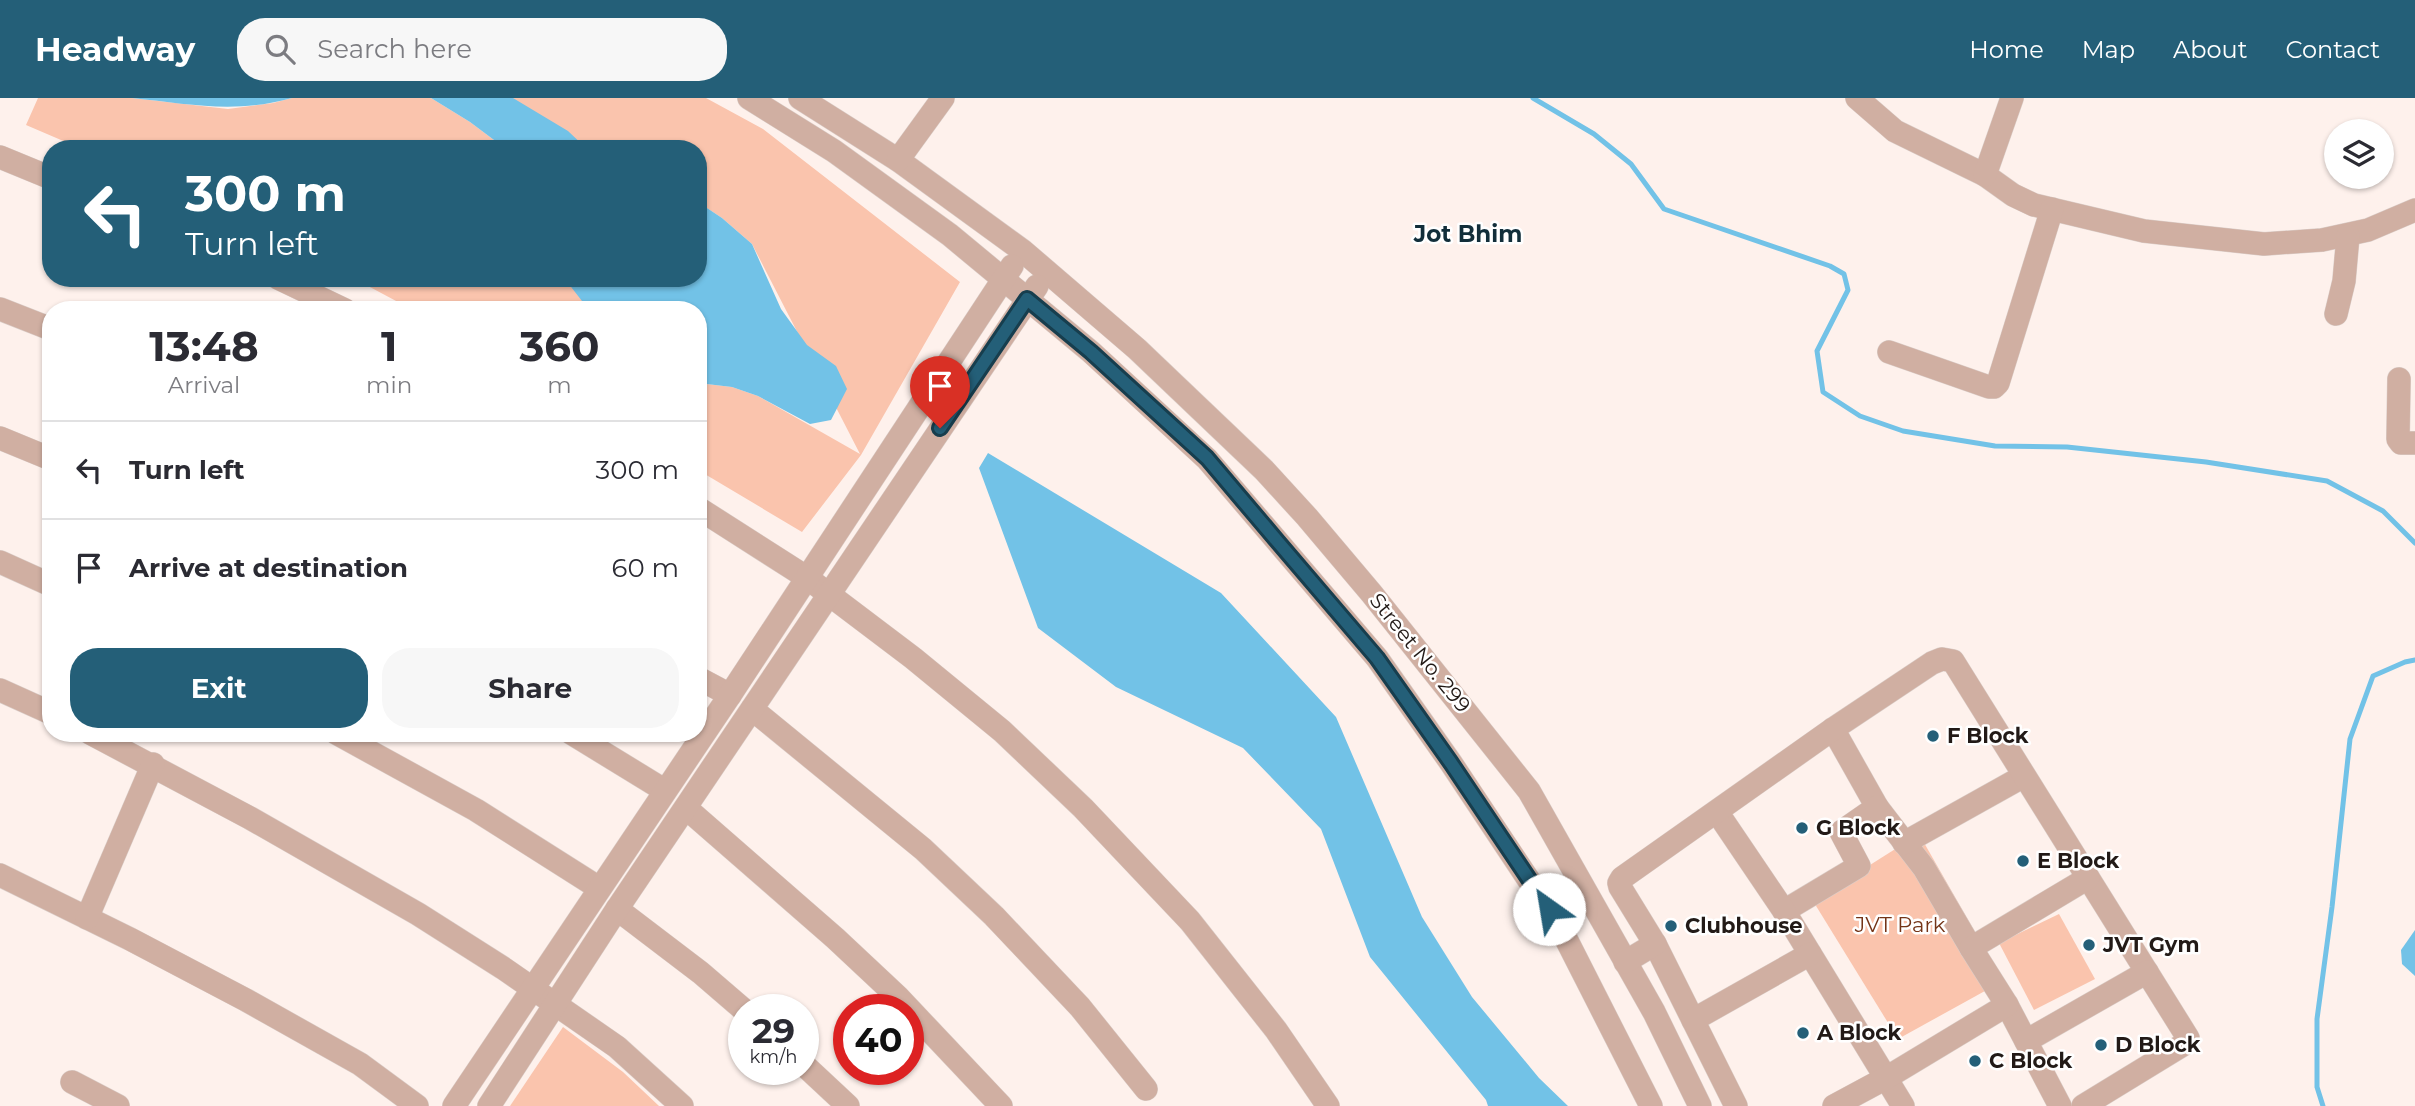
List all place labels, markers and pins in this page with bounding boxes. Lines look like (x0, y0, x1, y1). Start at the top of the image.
pin (910, 356, 970, 428)
place label: F Block (1947, 723, 2029, 748)
marker: F Block (1925, 728, 1941, 744)
place label: G Block (1816, 815, 1901, 840)
marker: G Block (1794, 820, 1810, 836)
place label: E Block (2037, 848, 2120, 873)
marker: E Block (2015, 853, 2031, 869)
place label: Clubhouse (1685, 913, 1803, 938)
marker: Clubhouse (1663, 918, 1679, 934)
place label: JVT Gym (2102, 932, 2199, 957)
marker: JVT Gym (2081, 937, 2097, 953)
place label: A Block (1816, 1020, 1902, 1045)
marker: A Block (1795, 1025, 1811, 1041)
place label: D Block (2115, 1032, 2201, 1057)
marker: D Block (2093, 1037, 2109, 1053)
place label: C Block (1989, 1048, 2073, 1073)
marker: C Block (1967, 1053, 1983, 1069)

